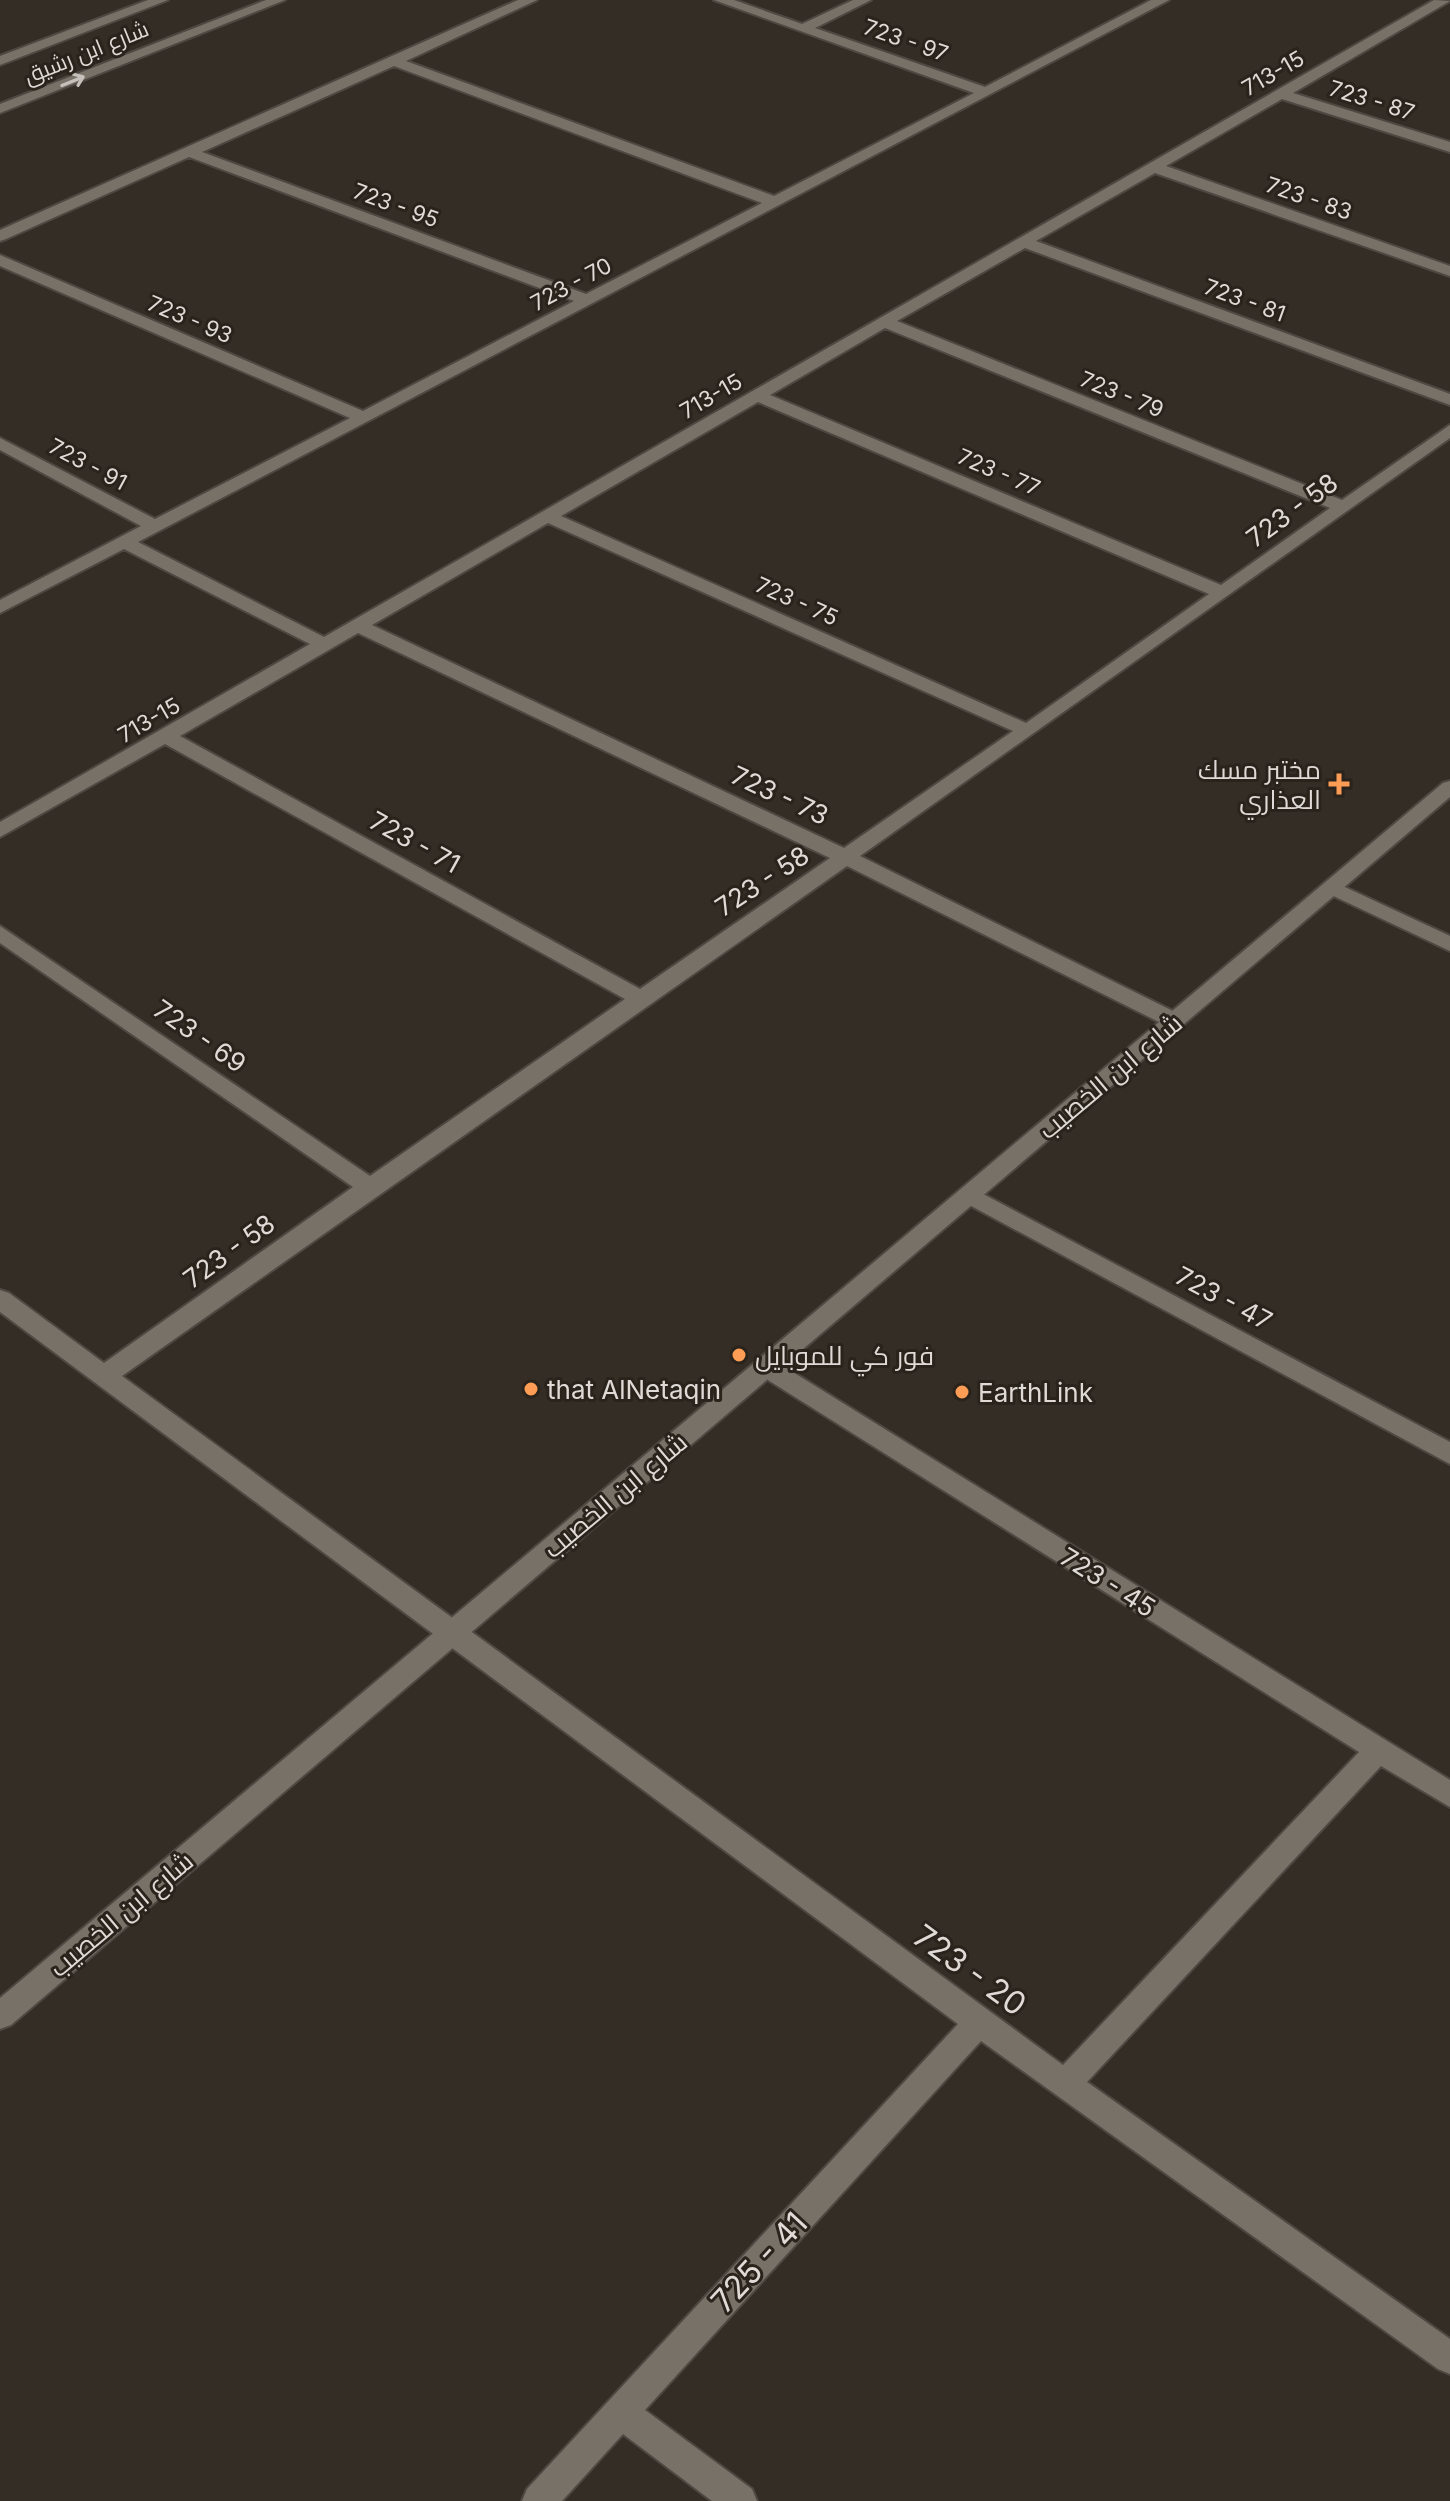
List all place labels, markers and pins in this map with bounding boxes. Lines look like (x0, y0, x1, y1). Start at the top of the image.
place label: مختبر مسك العذاري (1198, 754, 1321, 820)
marker: مختبر مسك العذاري (1328, 773, 1350, 795)
place label: فور كي للموبايل (755, 1340, 934, 1377)
marker: فور كي للموبايل (730, 1346, 748, 1364)
place label: that AlNetaqin (547, 1374, 721, 1405)
place label: EarthLink (978, 1377, 1093, 1408)
marker: that AlNetaqin (522, 1380, 540, 1398)
marker: EarthLink (953, 1383, 971, 1401)

